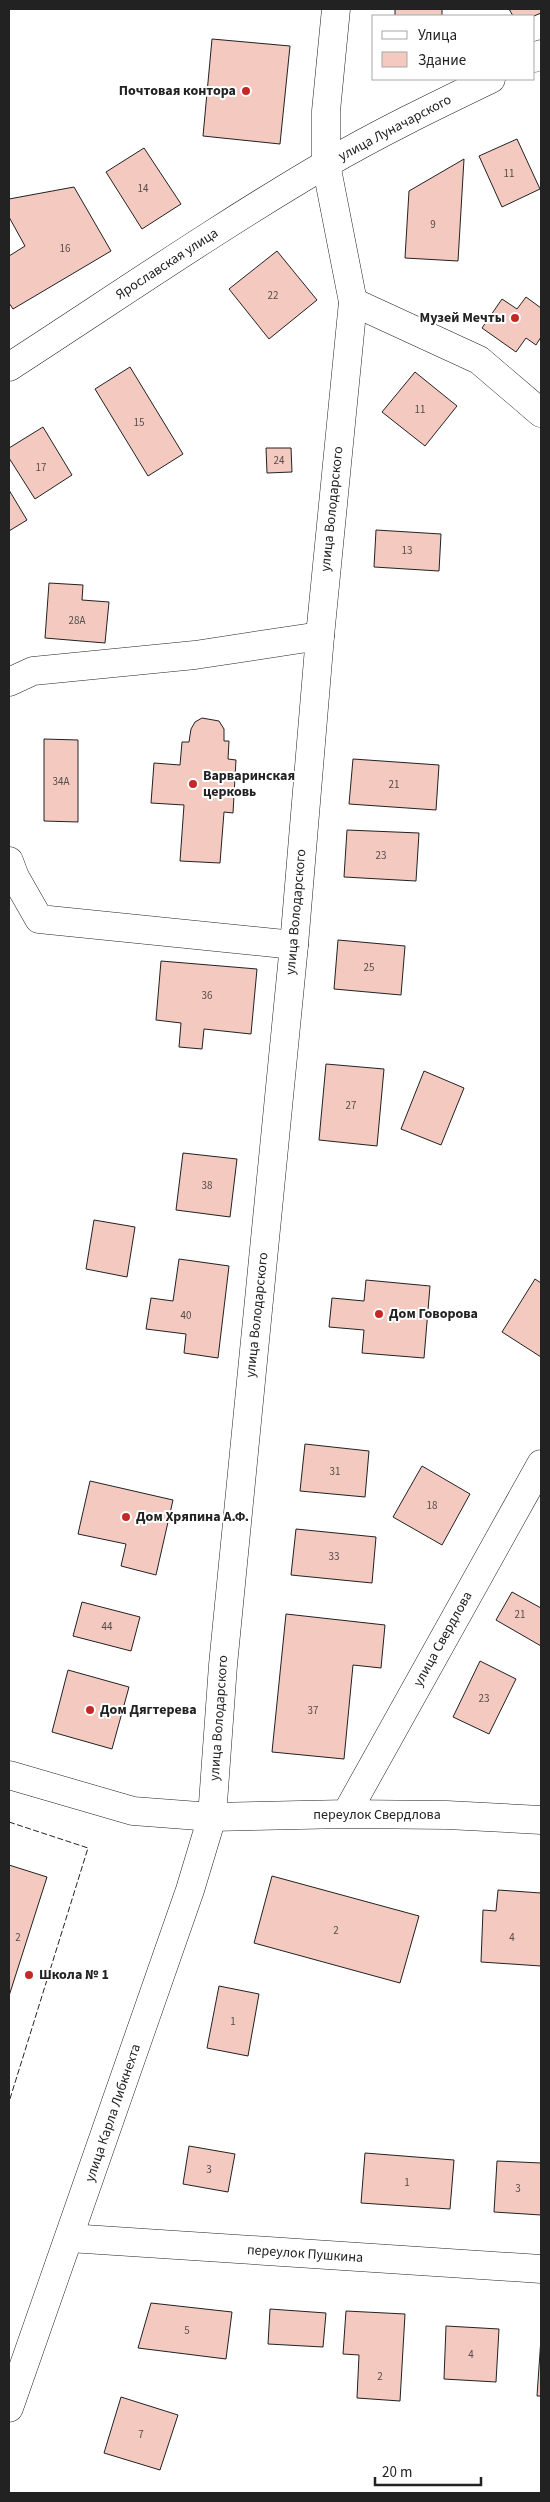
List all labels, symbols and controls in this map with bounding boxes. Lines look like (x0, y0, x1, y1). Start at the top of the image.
legend (372, 15, 535, 80)
text: Улица (418, 25, 457, 46)
text: Здание (418, 50, 466, 71)
place label: Почтовая контора (119, 81, 236, 101)
marker: Почтовая контора (240, 85, 252, 97)
street label: улица Луначарского (335, 90, 455, 166)
house number: 11 (504, 166, 514, 181)
house number: 14 (138, 181, 149, 196)
house number: 9 (430, 217, 436, 232)
street label: Ярославская улица (112, 223, 222, 305)
house number: 16 (60, 241, 71, 256)
house number: 22 (268, 288, 278, 303)
place label: Музей Мечты (420, 308, 505, 328)
marker: Музей Мечты (509, 312, 521, 324)
house number: 11 (415, 402, 425, 417)
house number: 15 (134, 415, 144, 430)
street label: улица Володарского (315, 445, 349, 573)
house number: 24 (274, 453, 285, 468)
house number: 17 (36, 460, 46, 475)
house number: 13 (402, 543, 412, 558)
house number: 28А (69, 613, 85, 628)
place label: Варваринская церковь (203, 766, 295, 802)
house number: 34А (53, 774, 69, 789)
house number: 21 (389, 777, 399, 792)
marker: Варваринская церковь (187, 778, 199, 790)
street label: улица Володарского (281, 848, 311, 976)
house number: 23 (376, 848, 386, 863)
house number: 25 (364, 960, 374, 975)
house number: 36 (202, 988, 213, 1003)
house number: 27 (346, 1098, 356, 1113)
house number: 38 (202, 1178, 213, 1193)
street label: улица Володарского (240, 1251, 274, 1379)
place label: Дом Говорова (389, 1304, 478, 1324)
house number: 40 (181, 1308, 191, 1323)
marker: Дом Говорова (373, 1308, 385, 1320)
house number: 31 (330, 1464, 340, 1479)
house number: 18 (427, 1498, 438, 1513)
place label: Дом Хряпина А.Ф. (136, 1507, 249, 1527)
marker: Дом Хряпина А.Ф. (120, 1511, 132, 1523)
house number: 33 (329, 1549, 339, 1564)
street label: улица Свердлова (409, 1588, 477, 1690)
house number: 21 (515, 1607, 525, 1622)
house number: 44 (102, 1619, 113, 1634)
street label: улица Володарского (205, 1654, 233, 1782)
house number: 23 (479, 1691, 489, 1706)
place label: Дом Дягтерева (100, 1700, 197, 1720)
house number: 37 (308, 1703, 318, 1718)
marker: Дом Дягтерева (84, 1704, 96, 1716)
street label: переулок Свердлова (313, 1805, 441, 1825)
house number: 2 (333, 1923, 339, 1938)
house number: 2 (15, 1930, 21, 1945)
house number: 4 (509, 1930, 515, 1945)
place label: Школа № 1 (39, 1965, 109, 1985)
marker: Школа № 1 (23, 1969, 35, 1981)
house number: 1 (230, 2014, 236, 2029)
street label: улица Карла Либкнехта (80, 2041, 146, 2185)
house number: 3 (206, 2162, 212, 2177)
house number: 1 (404, 2175, 410, 2190)
house number: 3 (515, 2181, 521, 2196)
street label: переулок Пушкина (246, 2240, 364, 2268)
house number: 5 (184, 2323, 190, 2338)
house number: 4 (468, 2347, 474, 2362)
house number: 2 (377, 2369, 383, 2384)
house number: 7 (138, 2427, 144, 2442)
scale bar (375, 2454, 481, 2486)
text: 20 m (382, 2462, 412, 2483)

